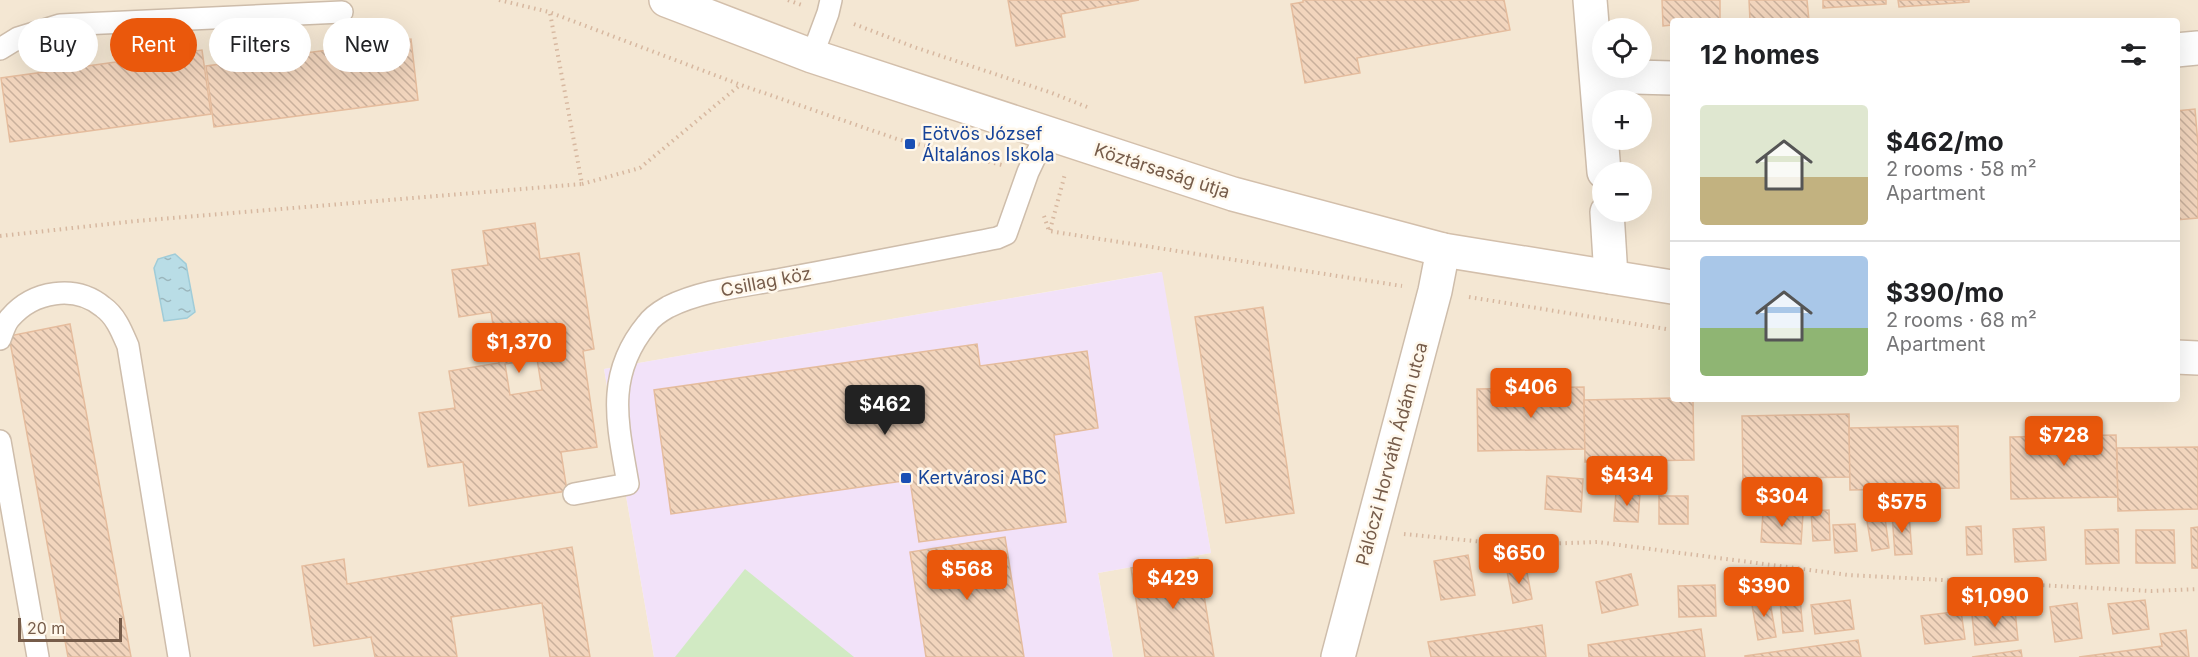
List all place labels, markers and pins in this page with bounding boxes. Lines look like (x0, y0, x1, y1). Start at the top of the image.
place label: Eötvös József Általános Iskola (922, 123, 1055, 165)
marker: Eötvös József Általános Iskola (903, 137, 917, 151)
pin: $1,370 (470, 323, 568, 374)
pin: $406 (1495, 368, 1567, 419)
pin: $462 (849, 385, 921, 436)
pin: $728 (2028, 416, 2100, 467)
pin: $434 (1591, 456, 1663, 507)
place label: Kertvárosi ABC (918, 467, 1047, 488)
marker: Kertvárosi ABC (899, 471, 913, 485)
pin: $304 (1746, 477, 1818, 528)
pin: $575 (1866, 483, 1938, 534)
pin: $650 (1483, 534, 1555, 585)
pin: $568 (931, 550, 1003, 601)
pin: $429 (1137, 559, 1209, 610)
pin: $390 (1728, 567, 1800, 618)
pin: $1,090 (1946, 577, 2044, 628)

